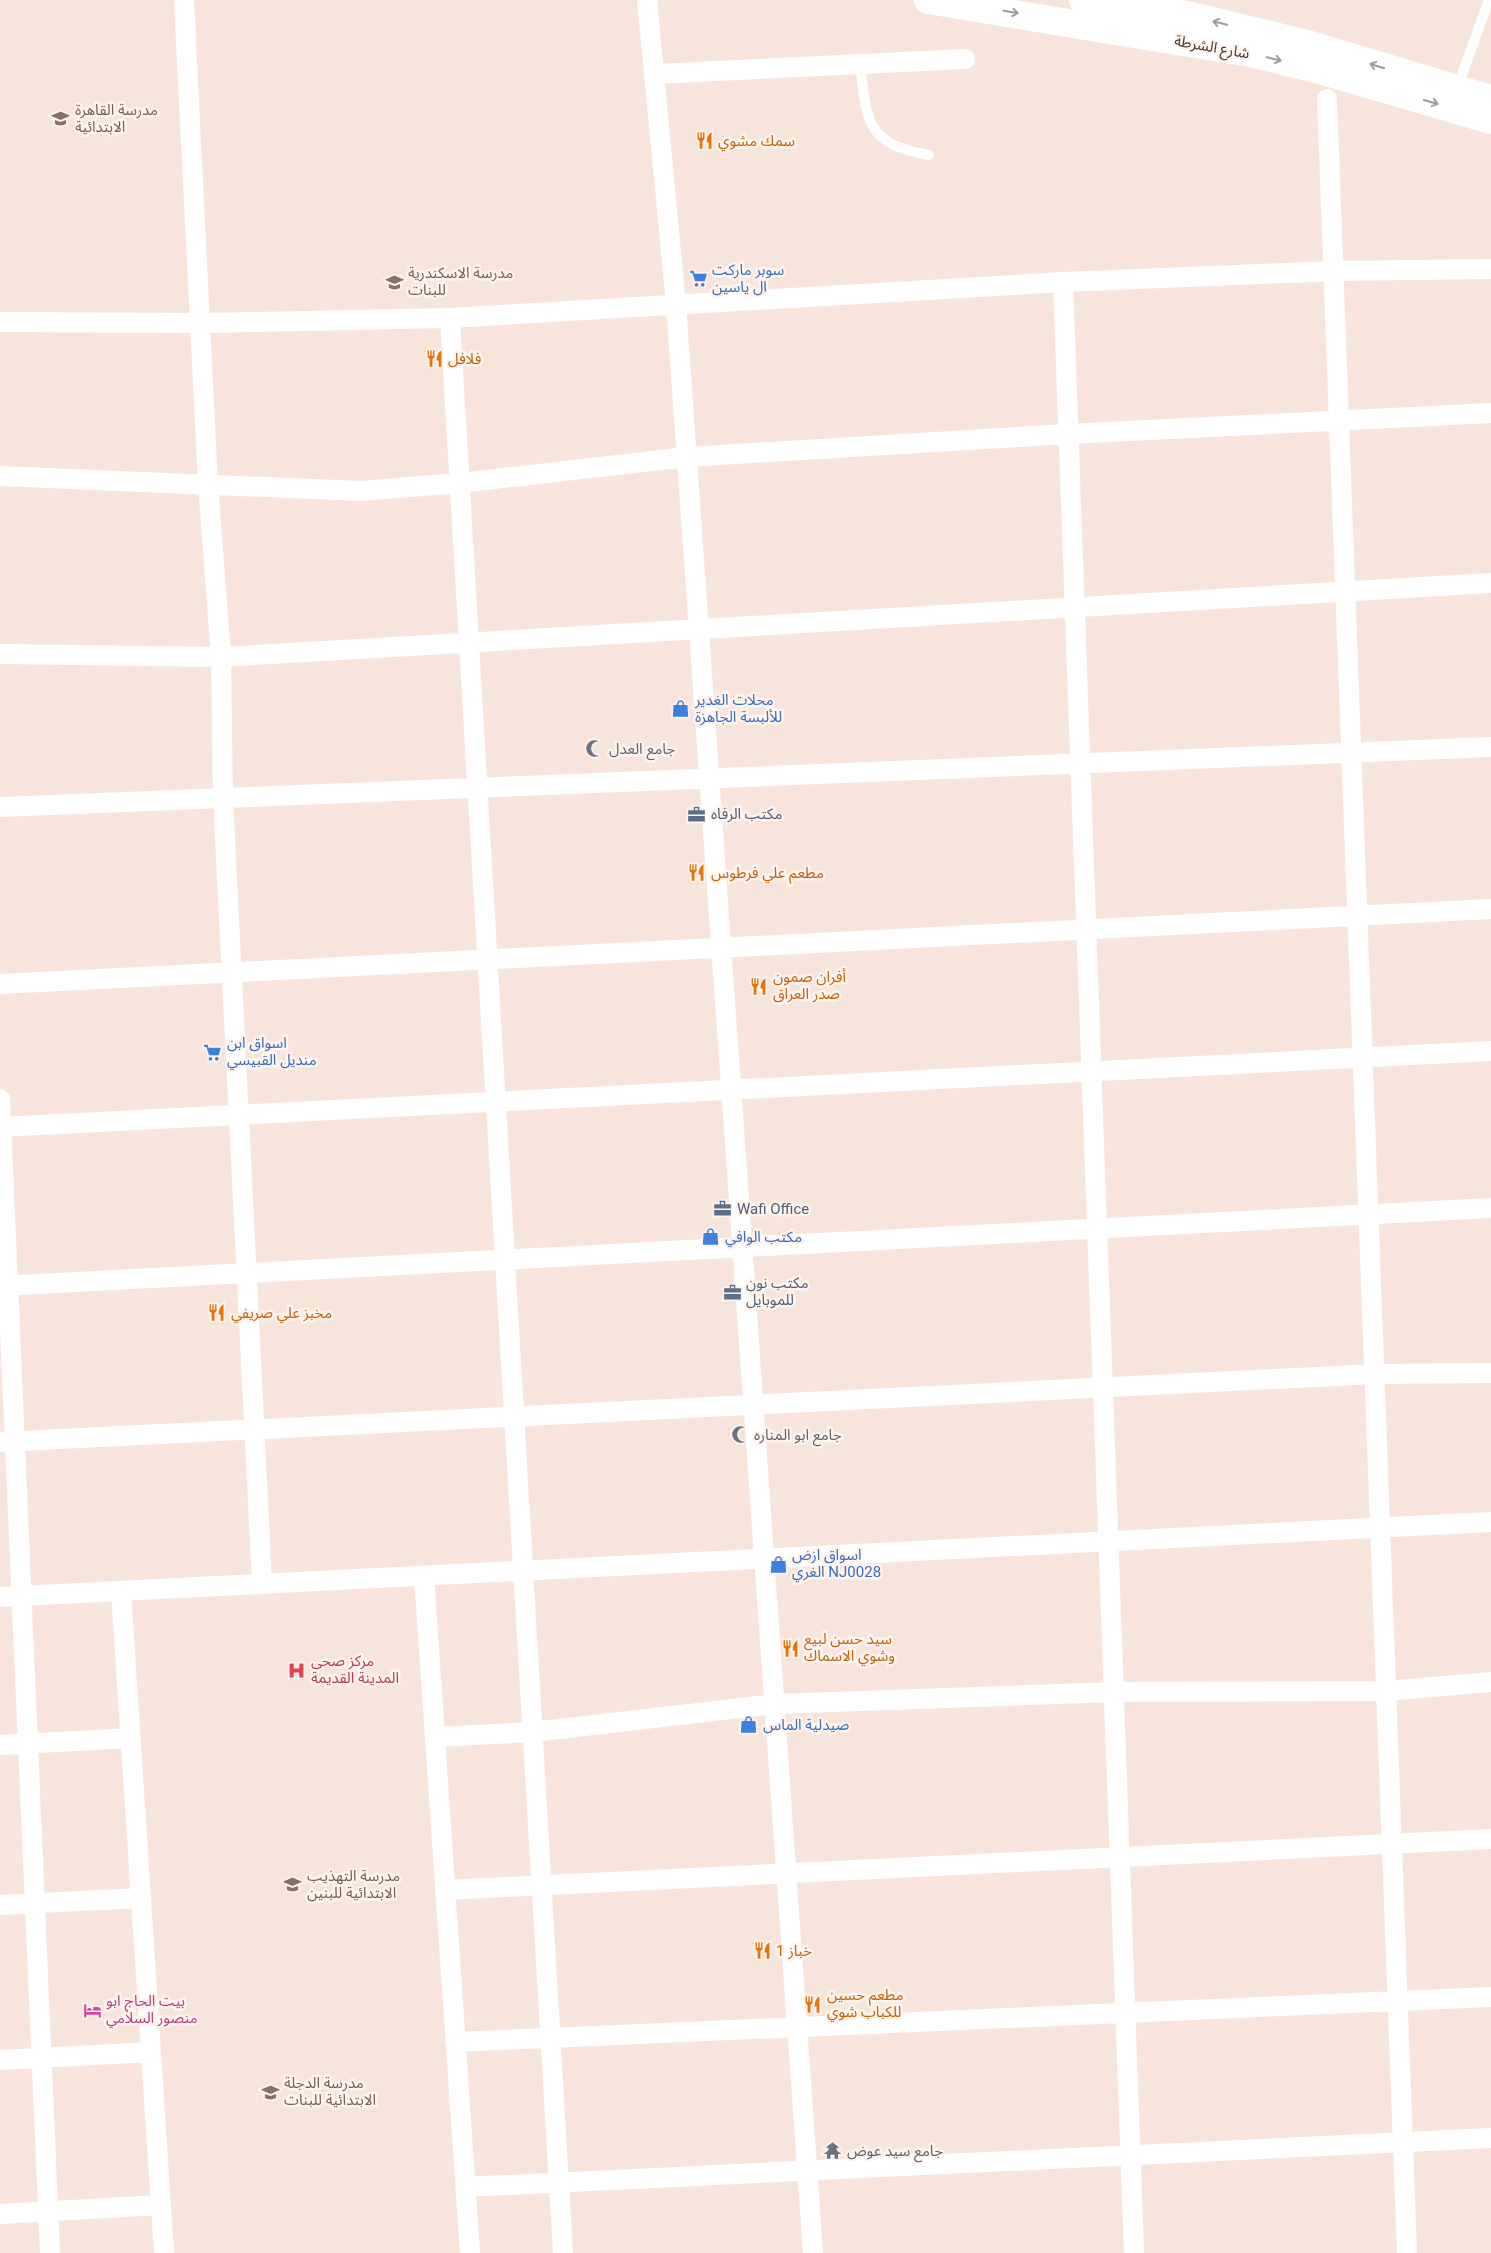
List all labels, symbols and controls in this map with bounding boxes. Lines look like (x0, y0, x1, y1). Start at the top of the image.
one-way arrow (1002, 8, 1018, 18)
one-way arrow (1213, 18, 1229, 27)
street label: شارع الشرطة (1172, 32, 1251, 65)
one-way arrow (1265, 55, 1281, 64)
one-way arrow (1369, 60, 1385, 70)
one-way arrow (1422, 98, 1438, 108)
place label: مدرسة القاهرة الابتدائية (75, 101, 158, 136)
school or university icon: مدرسة القاهرة الابتدائية (51, 109, 71, 129)
restaurant icon: سمك مشوي (694, 131, 714, 151)
place label: سمك مشوي (718, 132, 795, 152)
place label: سوبر ماركت ال ياسين (712, 261, 784, 296)
place label: مدرسة الاسكندرية للبنات (408, 264, 513, 299)
supermarket icon: سوبر ماركت ال ياسين (688, 269, 708, 289)
school or university icon: مدرسة الاسكندرية للبنات (384, 272, 404, 292)
restaurant icon: فلافل (424, 349, 444, 369)
place label: فلافل (448, 350, 482, 368)
place label: محلات الغدير للألبسة الجاهزة (694, 691, 782, 726)
shop icon: محلات الغدير للألبسة الجاهزة (671, 699, 691, 719)
mosque icon: جامع العدل (585, 739, 605, 759)
place label: جامع العدل (609, 740, 676, 761)
office icon: مكتب الرفاه (687, 804, 707, 824)
place label: مكتب الرفاه (711, 805, 782, 823)
restaurant icon: مطعم علي فرطوس (687, 863, 707, 883)
place label: مطعم علي فرطوس (711, 864, 824, 884)
place label: أفران صمون صدر العراق (773, 968, 846, 1003)
restaurant icon: أفران صمون صدر العراق (749, 976, 769, 996)
place label: اسواق ابن منديل القبيسي (227, 1034, 317, 1071)
supermarket icon: اسواق ابن منديل القبيسي (203, 1042, 223, 1062)
office icon: Wafi Office (713, 1199, 733, 1219)
place label: Wafi Office (737, 1200, 809, 1218)
shop icon: مكتب الوافي (701, 1227, 721, 1247)
place label: مكتب الوافي (725, 1228, 802, 1248)
place label: مكتب نون للموبايل (746, 1274, 809, 1309)
office icon: مكتب نون للموبايل (722, 1282, 742, 1302)
restaurant icon: مخبز علي صريفي (207, 1303, 227, 1323)
place label: مخبز علي صريفي (231, 1304, 332, 1324)
mosque icon: جامع ابو المناره (730, 1425, 750, 1445)
place label: جامع ابو المناره (754, 1426, 842, 1447)
place label: اسواق ازض الغري NJ0028 (792, 1546, 881, 1583)
shop icon: اسواق ازض الغري NJ0028 (768, 1554, 788, 1574)
place label: سيد حسن لبيع وشوي الاسماك (804, 1630, 895, 1667)
restaurant icon: سيد حسن لبيع وشوي الاسماك (780, 1638, 800, 1658)
place label: مركز صحي المدينة القديمة (311, 1652, 399, 1687)
hospital icon: مركز صحي المدينة القديمة (287, 1660, 307, 1680)
shop icon: صيدلية الماس (739, 1715, 759, 1735)
place label: صيدلية الماس (763, 1716, 849, 1734)
place label: مدرسة التهذيب الابتدائية للبنين (307, 1867, 400, 1902)
school or university icon: مدرسة التهذيب الابتدائية للبنين (283, 1875, 303, 1895)
restaurant icon: خباز 1 (752, 1941, 772, 1961)
place label: خباز 1 (776, 1942, 812, 1960)
place label: مطعم حسين للكباب شوي (827, 1986, 904, 2023)
place label: بيت الحاج ابو منصور السلامي (106, 1992, 198, 2029)
restaurant icon: مطعم حسين للكباب شوي (803, 1994, 823, 2014)
hotel icon: بيت الحاج ابو منصور السلامي (82, 2000, 102, 2020)
place label: مدرسة الدجلة الابتدائية للبنات (284, 2074, 376, 2109)
school or university icon: مدرسة الدجلة الابتدائية للبنات (260, 2082, 280, 2102)
temple icon: جامع سيد عوض (823, 2141, 843, 2161)
place label: جامع سيد عوض (847, 2142, 943, 2163)

